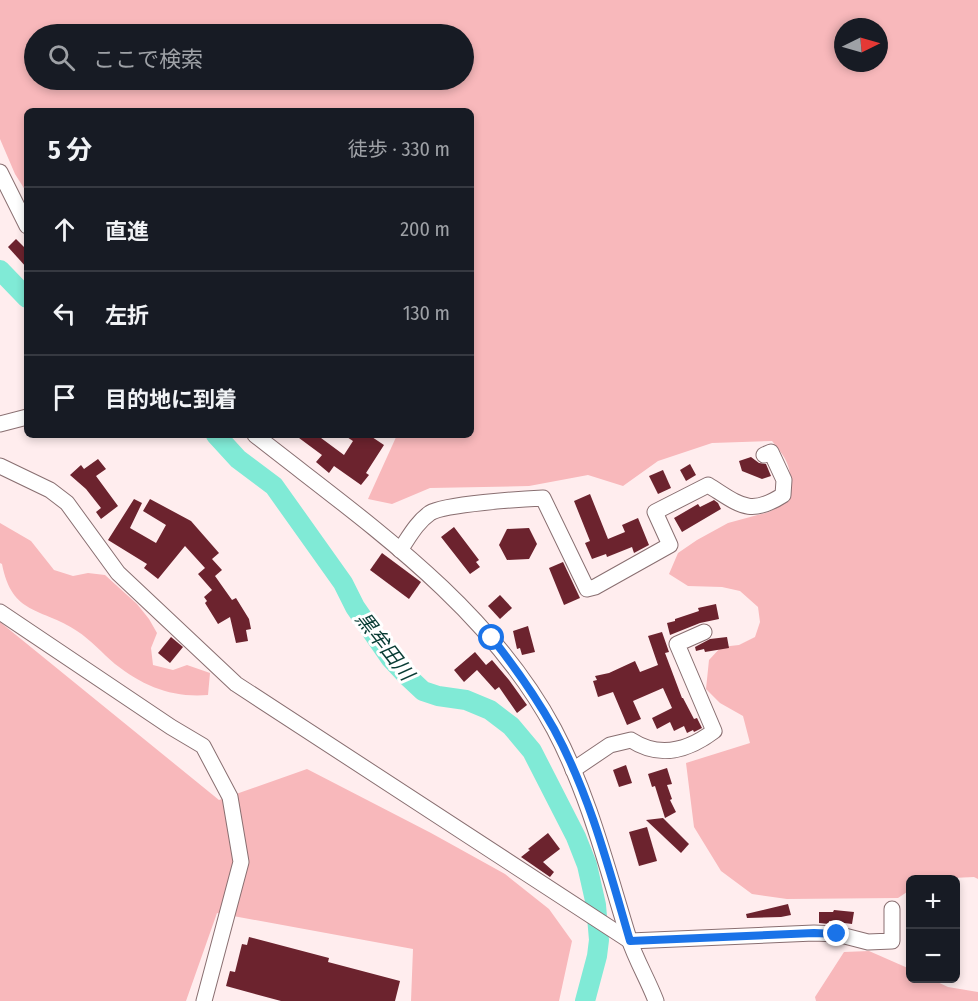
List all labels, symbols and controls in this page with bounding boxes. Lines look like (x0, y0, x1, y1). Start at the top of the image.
north arrow (834, 18, 888, 72)
search box (24, 24, 474, 90)
icon: search (45, 41, 78, 74)
text: ここで検索 (93, 46, 203, 73)
text: 5 分 (48, 135, 92, 166)
text: 徒歩 · 330 m (348, 137, 450, 161)
icon: ahead (48, 213, 81, 246)
text: 200 m (400, 217, 450, 241)
text: 直進 (105, 218, 149, 245)
icon: left (48, 297, 81, 330)
text: 130 m (403, 301, 450, 325)
text: 左折 (105, 302, 149, 329)
icon: arrive (48, 381, 81, 414)
text: 目的地に到着 (105, 386, 237, 413)
water label: 黒牟田川 (351, 607, 420, 686)
route start (478, 624, 504, 650)
map controls (906, 875, 960, 983)
button: + (906, 875, 960, 929)
route end (823, 920, 849, 946)
button: − (906, 929, 960, 983)

